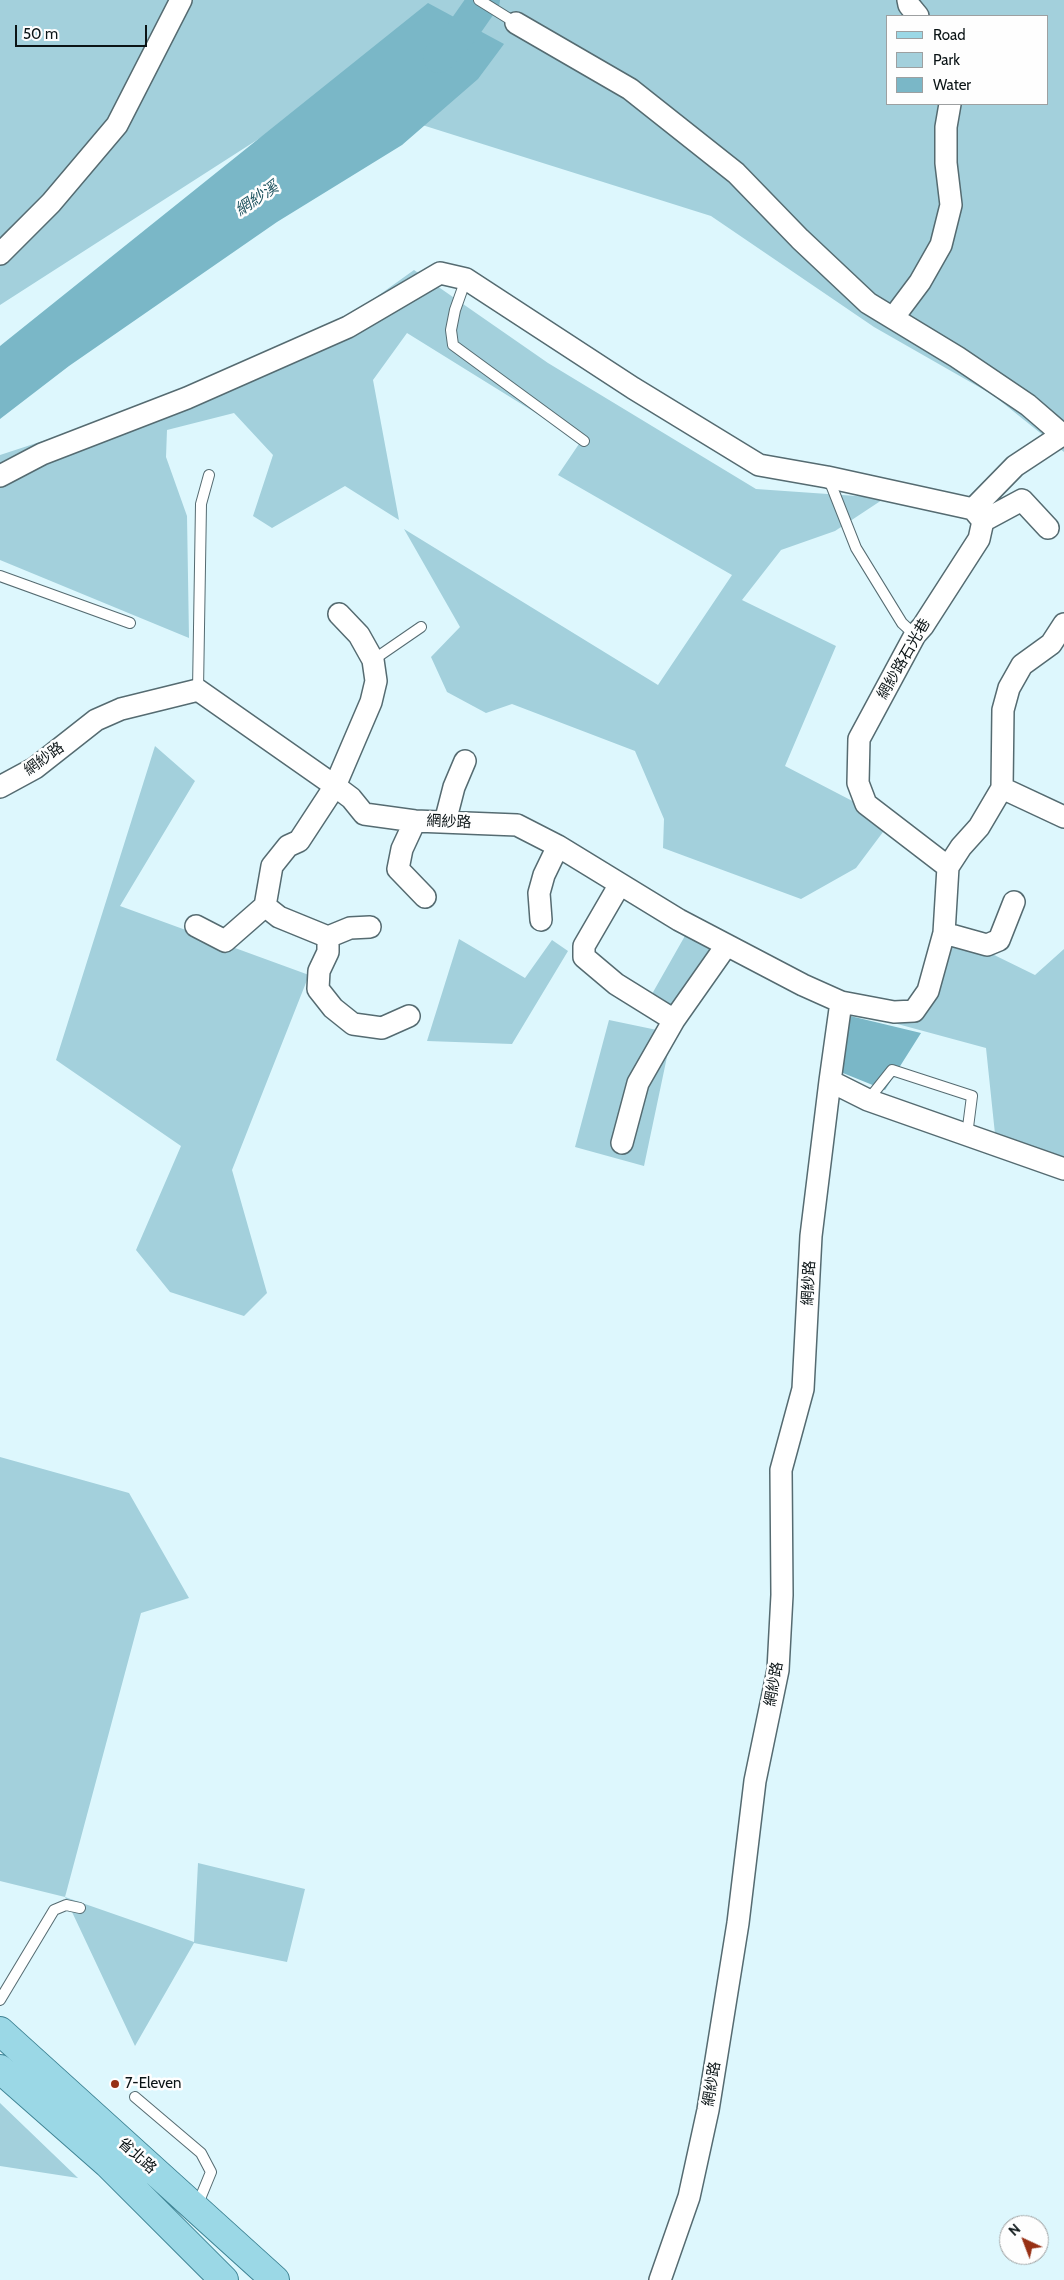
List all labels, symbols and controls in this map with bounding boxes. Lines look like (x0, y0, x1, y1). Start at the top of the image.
scale bar (18, 15, 150, 47)
legend (886, 15, 1049, 105)
text: 50 m (23, 25, 58, 43)
text: Road (933, 26, 966, 44)
text: Park (933, 51, 960, 69)
text: Water (933, 76, 971, 94)
water label: 網紗溪 (232, 178, 282, 220)
street label: 網紗路石光巷 (874, 616, 934, 702)
street label: 網紗路 (21, 738, 67, 780)
street label: 網紗路 (426, 812, 472, 832)
street label: 網紗路 (799, 1260, 819, 1306)
street label: 網紗路 (761, 1660, 787, 1708)
street label: 網紗路 (700, 2060, 724, 2108)
place label: 7-Eleven (125, 2075, 181, 2093)
marker: 7-Eleven (109, 2078, 121, 2090)
street label: 省北路 (114, 2134, 160, 2178)
north arrow (999, 2215, 1049, 2265)
text: N (1005, 2220, 1024, 2240)

